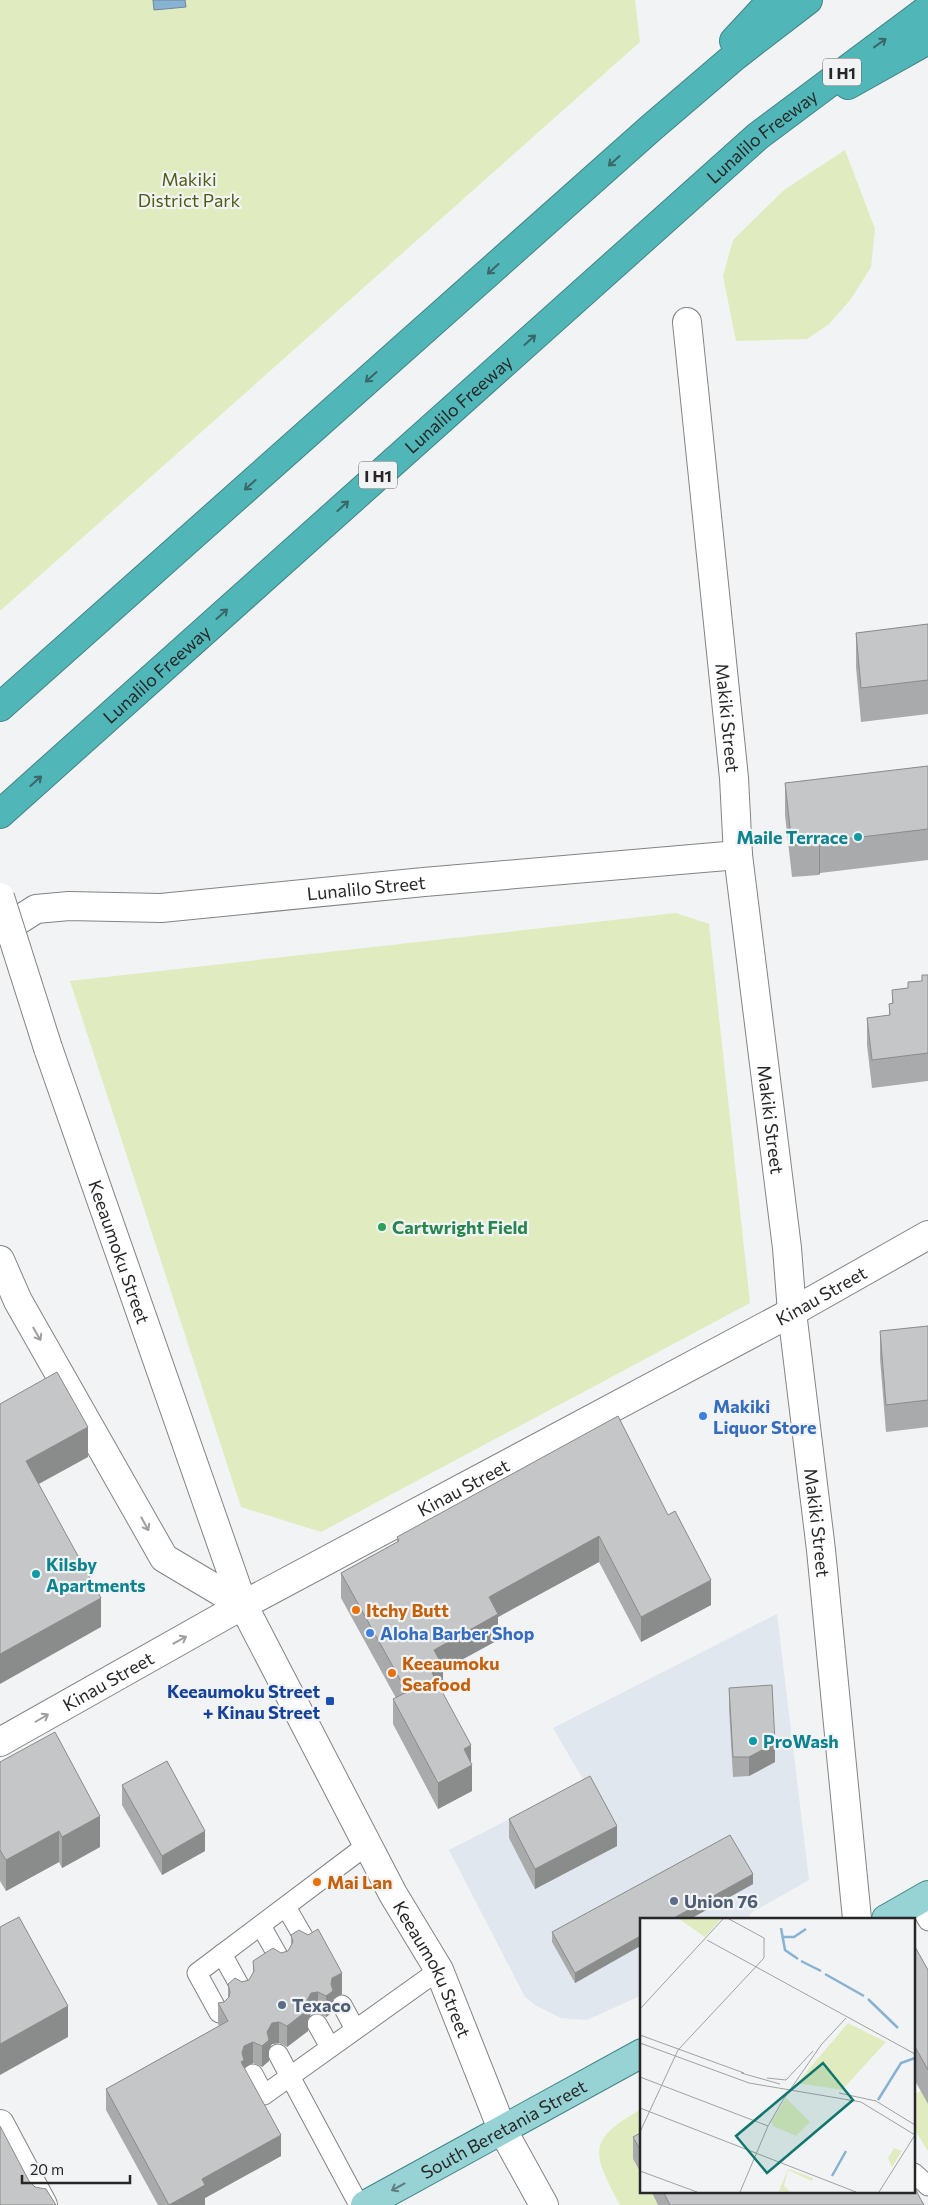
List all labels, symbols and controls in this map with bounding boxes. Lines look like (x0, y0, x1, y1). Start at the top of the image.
one-way arrow (873, 38, 887, 48)
road number: I H1 (823, 58, 861, 86)
street label: Lunalilo Freeway (702, 84, 822, 188)
one-way arrow (608, 155, 621, 166)
park label: Makiki District Park (138, 168, 241, 211)
one-way arrow (486, 263, 499, 274)
one-way arrow (523, 334, 536, 345)
street label: Lunalilo Freeway (400, 350, 517, 458)
one-way arrow (365, 371, 378, 382)
road number: I H1 (359, 462, 397, 488)
one-way arrow (244, 479, 257, 490)
one-way arrow (337, 500, 350, 512)
one-way arrow (216, 608, 229, 620)
street label: Lunalilo Freeway (98, 620, 215, 728)
street label: Makiki Street (711, 662, 744, 774)
one-way arrow (30, 776, 43, 787)
place label: Maile Terrace (736, 826, 848, 848)
marker: Maile Terrace (852, 831, 864, 843)
street label: Lunalilo Street (306, 871, 426, 905)
street label: Makiki Street (753, 1064, 789, 1175)
street label: Keeaumoku Street (84, 1177, 155, 1327)
place label: Cartwright Field (392, 1216, 528, 1238)
marker: Cartwright Field (376, 1221, 388, 1233)
street label: Kinau Street (772, 1261, 870, 1330)
one-way arrow (33, 1327, 43, 1341)
place label: Makiki Liquor Store (713, 1395, 817, 1438)
marker: Makiki Liquor Store (697, 1410, 709, 1422)
street label: Kinau Street (414, 1454, 513, 1521)
street label: Makiki Street (800, 1467, 835, 1578)
one-way arrow (140, 1516, 150, 1531)
place label: Kilsby Apartments (46, 1553, 146, 1596)
marker: Kilsby Apartments (30, 1568, 42, 1580)
place label: Itchy Butt (366, 1599, 449, 1621)
marker: Itchy Butt (350, 1604, 362, 1616)
place label: Aloha Barber Shop (380, 1622, 535, 1644)
marker: Aloha Barber Shop (364, 1627, 376, 1639)
one-way arrow (172, 1635, 187, 1644)
street label: Kinau Street (59, 1647, 157, 1715)
place label: Keeaumoku Seafood (402, 1652, 500, 1695)
marker: Keeaumoku Seafood (386, 1667, 398, 1679)
place label: Keeaumoku Street + Kinau Street (167, 1680, 320, 1723)
marker: Keeaumoku Street + Kinau Street (324, 1695, 336, 1707)
one-way arrow (35, 1713, 50, 1723)
place label: ProWash (763, 1730, 839, 1752)
marker: ProWash (747, 1735, 759, 1747)
place label: Mai Lan (327, 1871, 392, 1893)
marker: Mai Lan (311, 1876, 323, 1888)
place label: Union 76 (684, 1890, 758, 1912)
marker: Union 76 (668, 1895, 680, 1907)
street label: Keeaumoku Street (389, 1897, 476, 2041)
inset map (640, 1918, 916, 2192)
place label: Texaco (292, 1994, 351, 2016)
marker: Texaco (276, 1999, 288, 2011)
street label: South Beretania Street (417, 2075, 590, 2183)
scale bar (22, 2152, 130, 2184)
text: 20 m (30, 2160, 64, 2178)
one-way arrow (391, 2183, 406, 2192)

